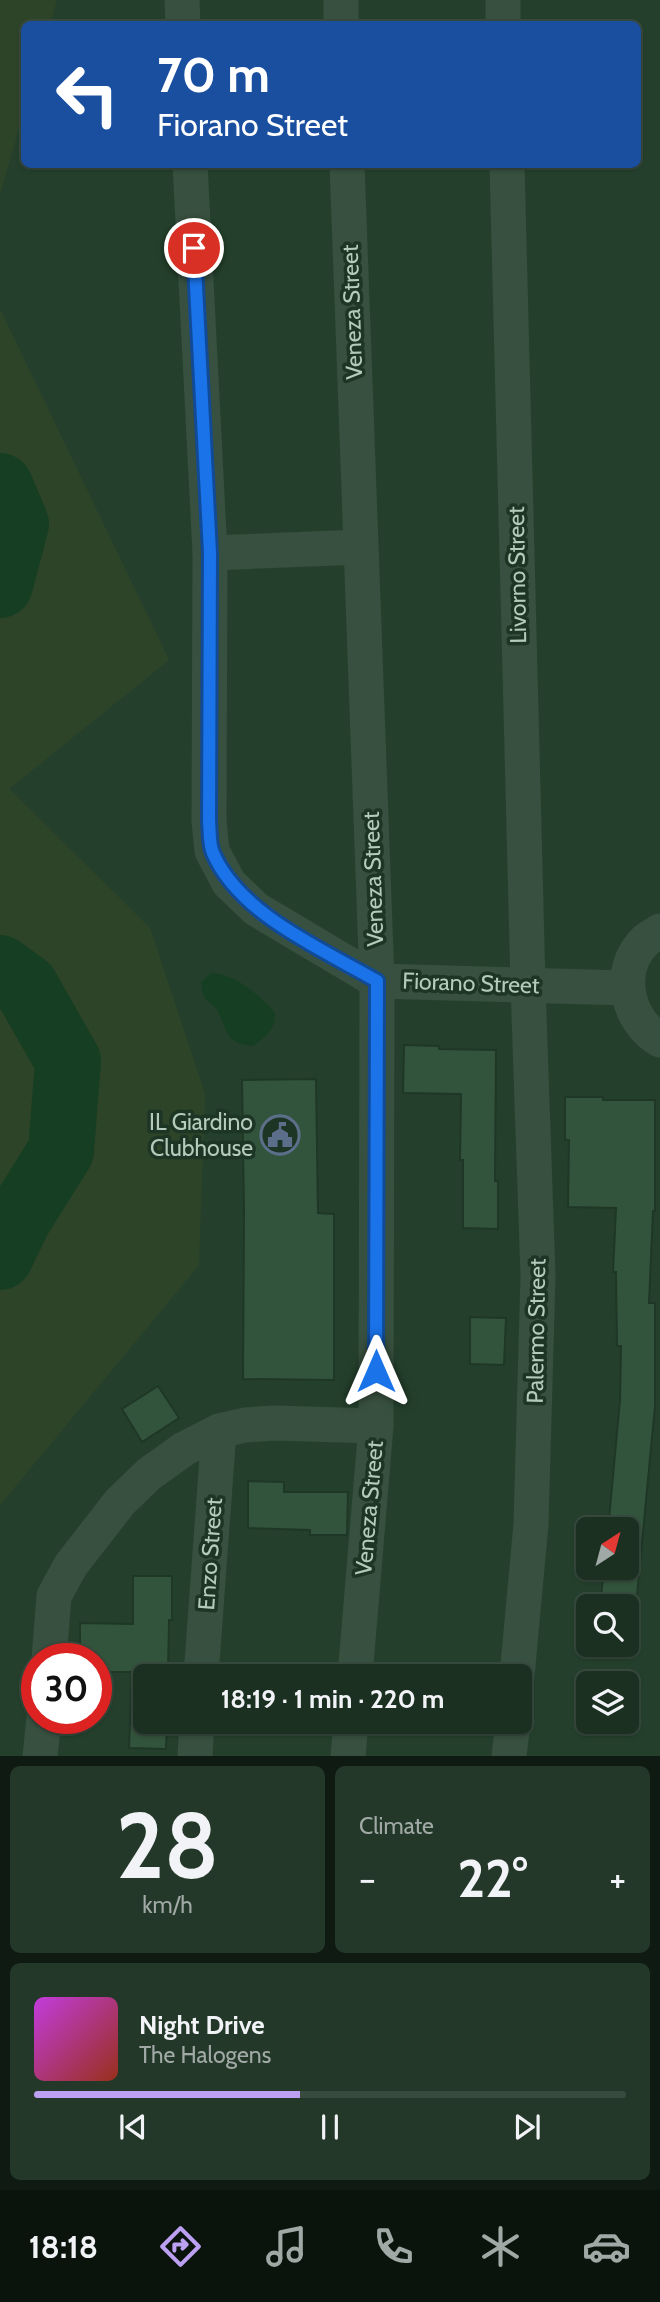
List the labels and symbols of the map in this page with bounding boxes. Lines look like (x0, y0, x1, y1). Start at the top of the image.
pin (164, 218, 224, 278)
street label: Veneza Street (336, 244, 368, 380)
street label: Livorno Street (502, 506, 532, 644)
street label: Veneza Street (357, 811, 389, 947)
street label: Fiorano Street (402, 967, 540, 999)
place label: IL Giardino Clubhouse (149, 1108, 253, 1162)
public building icon: IL Giardino Clubhouse (259, 1114, 301, 1156)
street label: Palermo Street (521, 1258, 551, 1404)
position arrow (339, 1334, 413, 1408)
street label: Veneza Street (349, 1439, 389, 1577)
street label: Enzo Street (192, 1496, 228, 1611)
north arrow (576, 1517, 639, 1580)
speed limit sign: 30 (21, 1643, 112, 1734)

